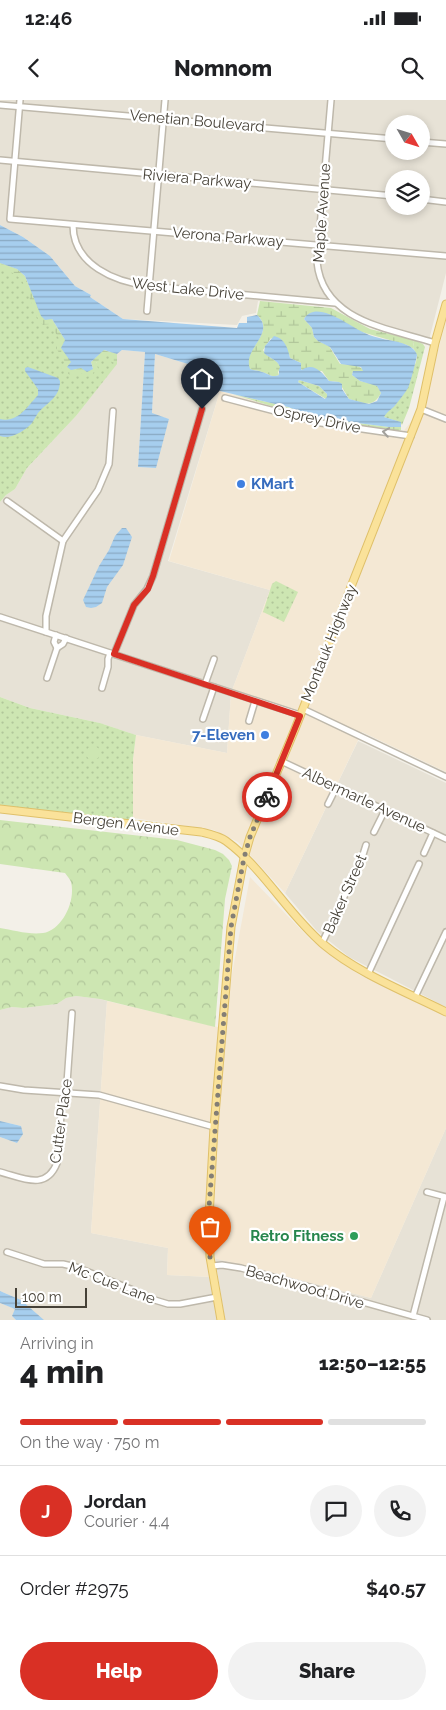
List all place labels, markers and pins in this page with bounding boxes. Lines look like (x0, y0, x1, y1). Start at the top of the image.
pin (181, 358, 223, 409)
place label: KMart (251, 475, 294, 493)
marker: KMart (235, 478, 247, 490)
place label: 7-Eleven (192, 726, 255, 744)
marker: 7-Eleven (259, 729, 271, 741)
pin (189, 1206, 231, 1257)
place label: Retro Fitness (250, 1227, 344, 1245)
marker: Retro Fitness (348, 1230, 360, 1242)

